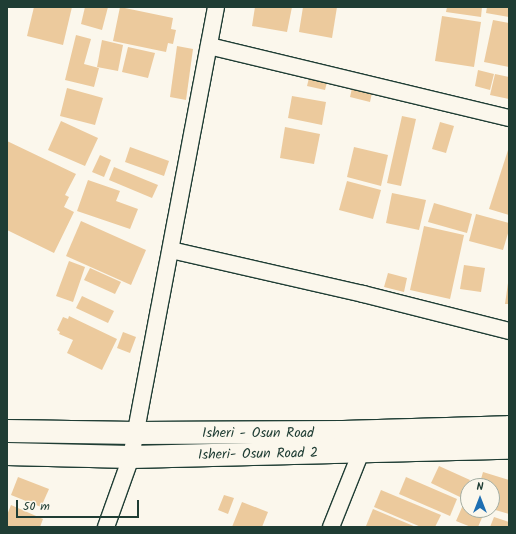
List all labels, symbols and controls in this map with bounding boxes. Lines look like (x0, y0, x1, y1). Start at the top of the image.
street label: Isheri - Osun Road (202, 425, 314, 441)
street label: Isheri- Osun Road 2 (198, 445, 318, 463)
north arrow (460, 478, 500, 518)
text: N (477, 478, 483, 496)
scale bar (18, 492, 141, 518)
text: 50 m (23, 497, 50, 516)

